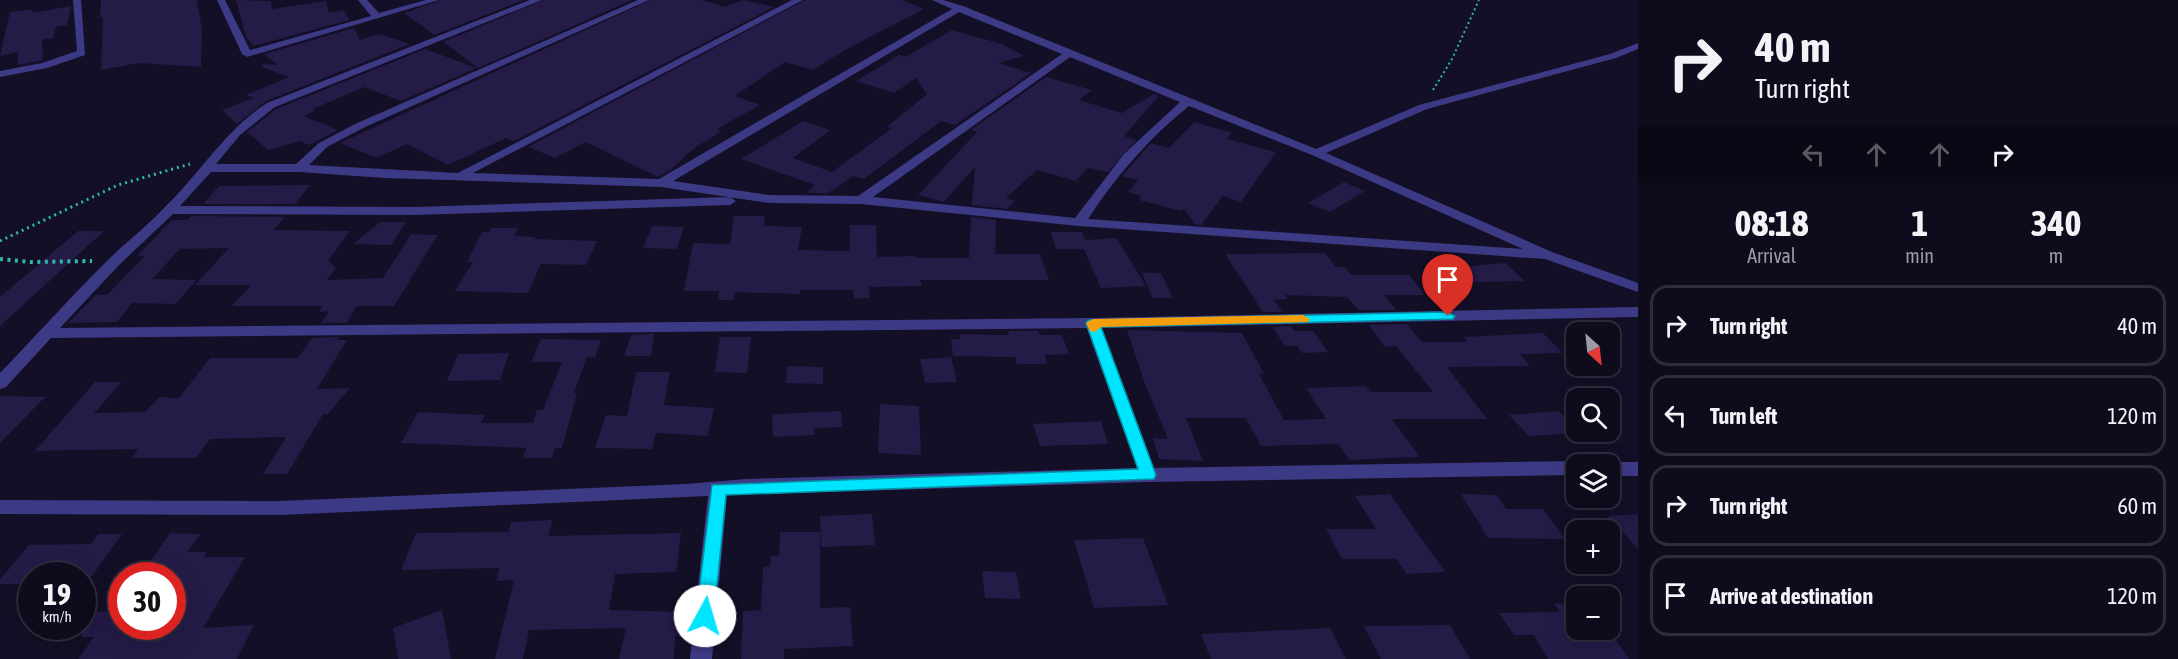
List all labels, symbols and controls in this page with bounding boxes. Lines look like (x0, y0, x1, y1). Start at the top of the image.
text: 40 m (1755, 23, 1830, 71)
icon: right (1656, 24, 1734, 102)
text: Turn right (1755, 73, 1850, 104)
icon: left (1797, 138, 1830, 171)
icon: ahead (1860, 138, 1893, 171)
icon: ahead (1923, 138, 1956, 171)
icon: right (1986, 138, 2019, 171)
text: 08:18 (1735, 202, 1809, 244)
text: 1 (1911, 202, 1928, 244)
text: 340 (2031, 202, 2081, 244)
text: Arrival (1747, 244, 1796, 267)
text: min (1905, 244, 1934, 267)
text: m (2049, 244, 2063, 267)
pin (1422, 254, 1473, 316)
icon: arrive (1431, 263, 1464, 296)
icon: right (1659, 309, 1692, 342)
text: Turn right (1710, 313, 1787, 339)
text: 40 m (2117, 313, 2157, 339)
north arrow (1566, 322, 1620, 376)
map controls (1566, 322, 1620, 640)
button: search (1566, 388, 1620, 442)
icon: left (1659, 399, 1692, 432)
text: Turn left (1710, 403, 1777, 429)
text: 120 m (2107, 403, 2157, 429)
button: layers (1566, 454, 1620, 508)
icon: right (1659, 489, 1692, 522)
text: Turn right (1710, 493, 1787, 519)
text: 60 m (2117, 493, 2157, 519)
button: + (1566, 520, 1620, 574)
speed limit sign: 30 (108, 562, 186, 640)
text: 19 (43, 577, 71, 611)
icon: arrive (1659, 579, 1692, 612)
text: Arrive at destination (1710, 583, 1873, 609)
text: 120 m (2107, 583, 2157, 609)
position arrow (673, 584, 737, 648)
button: − (1566, 586, 1620, 640)
text: km/h (42, 608, 72, 625)

